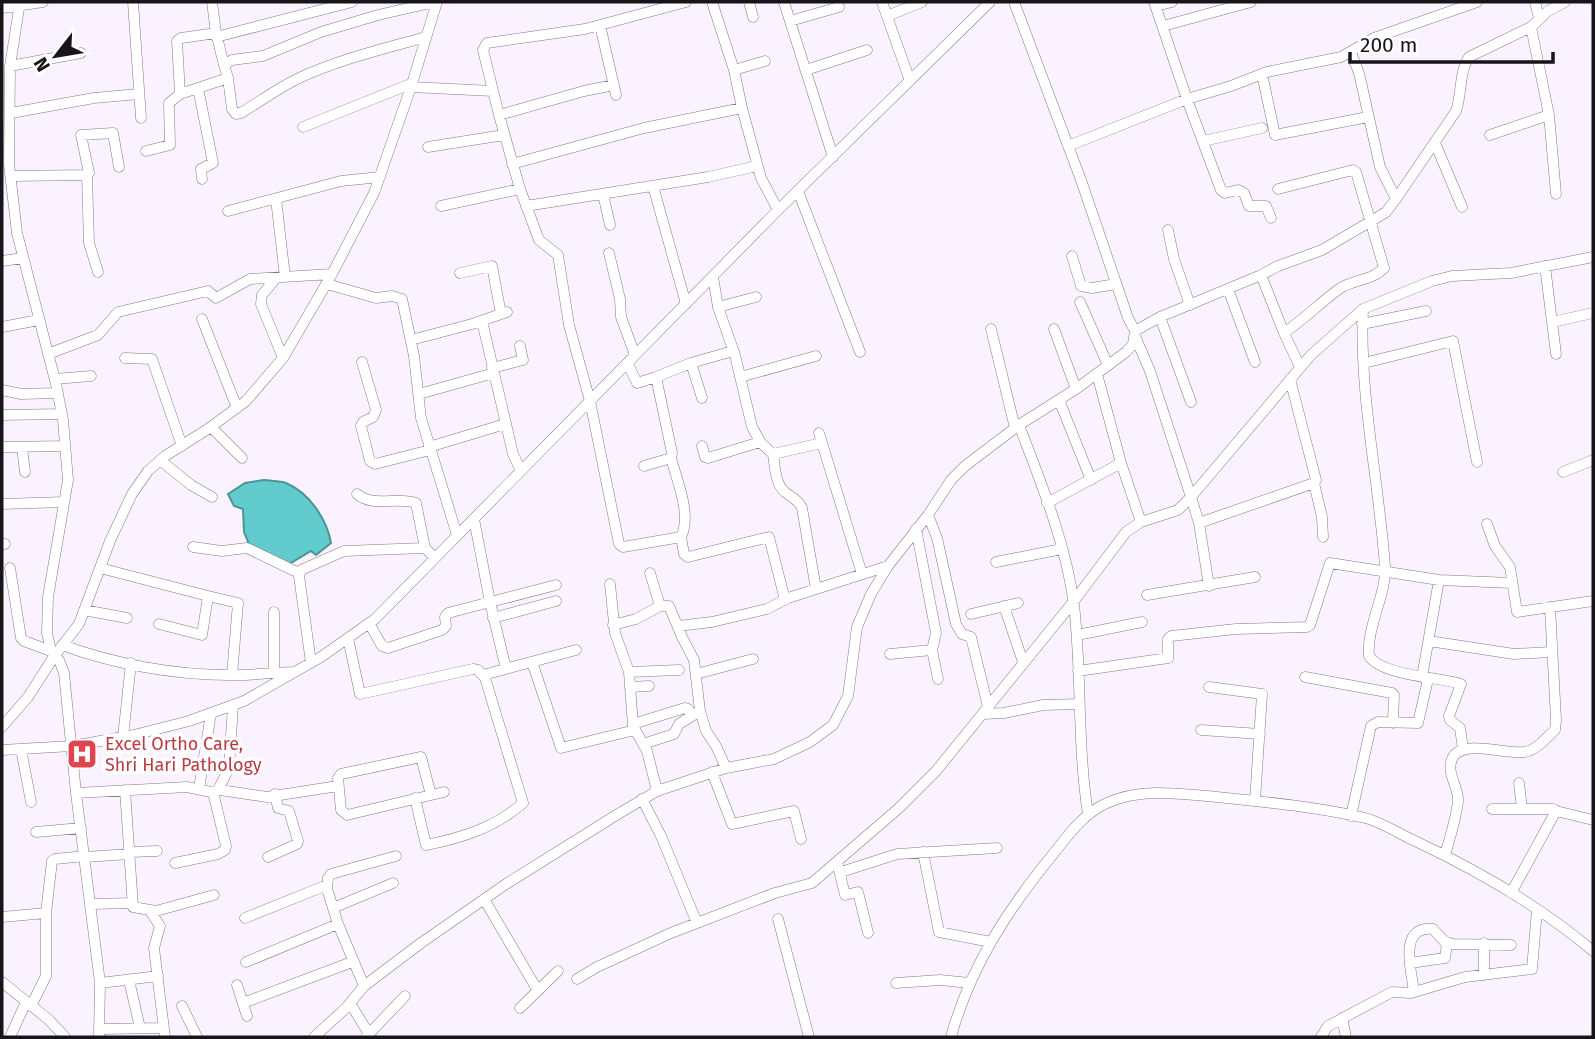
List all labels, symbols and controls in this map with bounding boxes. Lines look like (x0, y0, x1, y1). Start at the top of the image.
north arrow (21, 21, 91, 91)
scale bar (1350, 21, 1553, 65)
text: 200 m (1360, 32, 1417, 58)
text: N (29, 53, 55, 76)
place label: Excel Ortho Care, Shri Hari Pathology (105, 733, 262, 776)
hospital icon: Excel Ortho Care, Shri Hari Pathology (65, 737, 99, 771)

